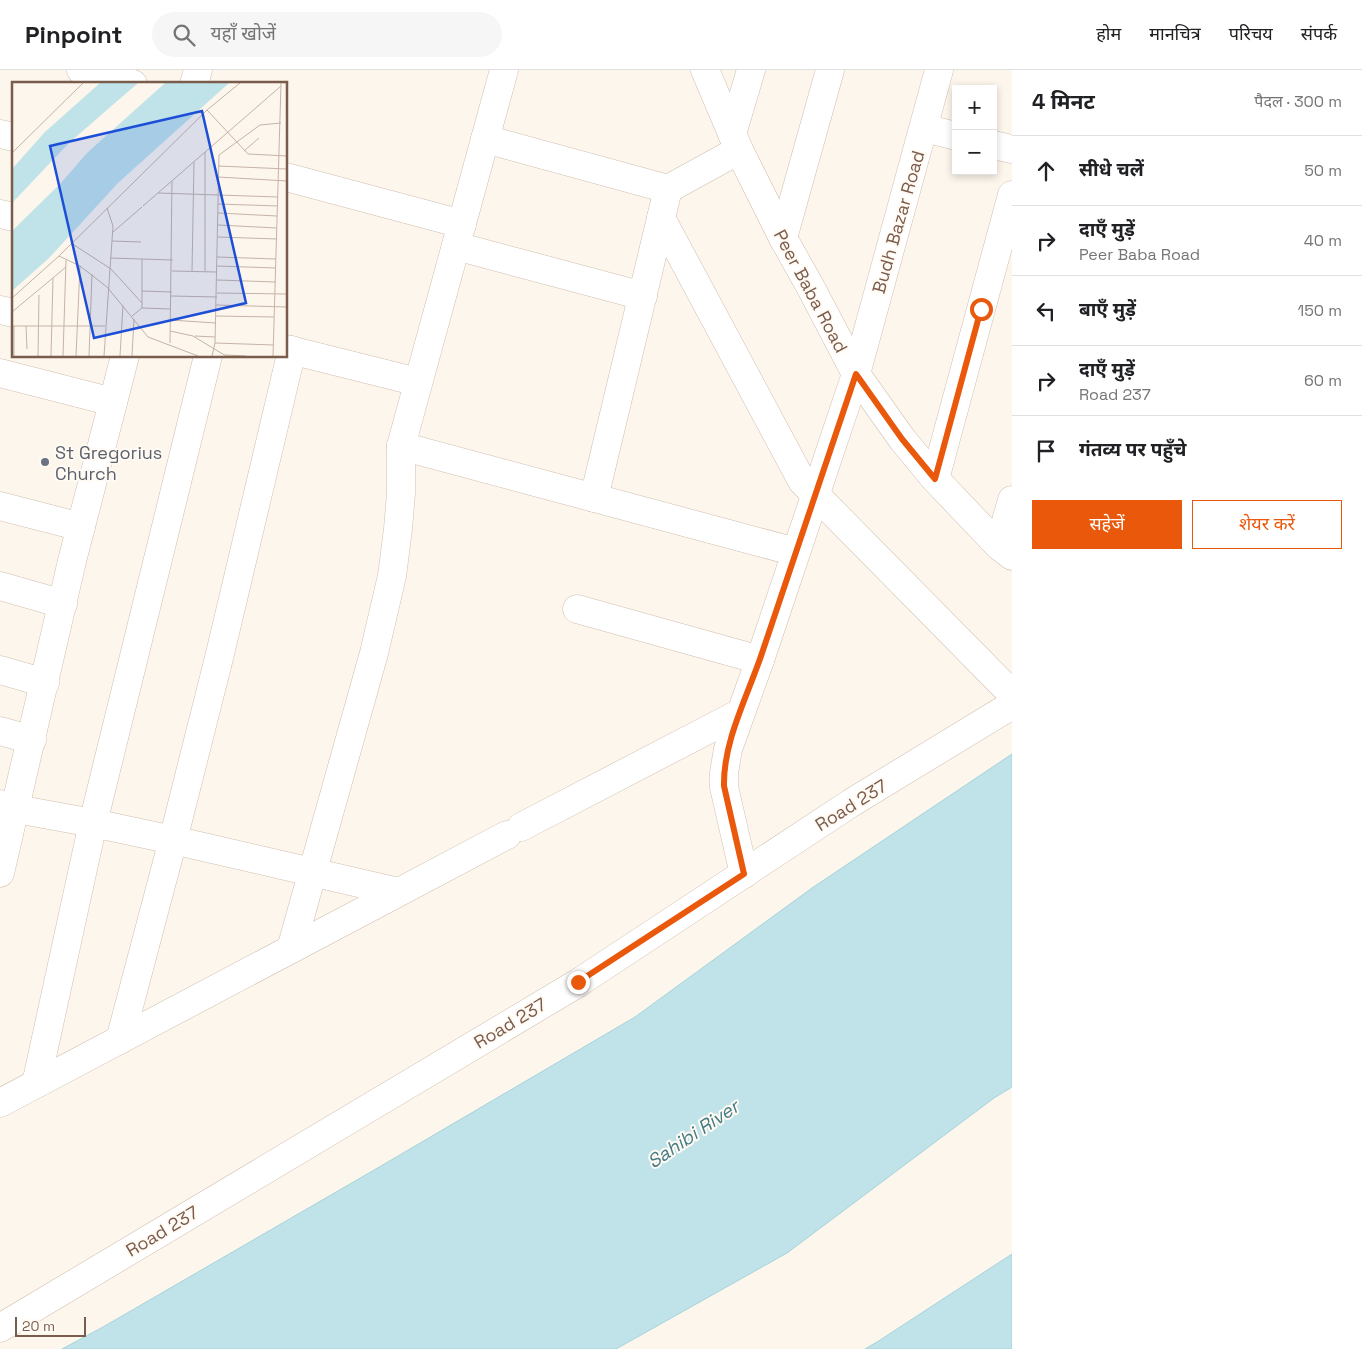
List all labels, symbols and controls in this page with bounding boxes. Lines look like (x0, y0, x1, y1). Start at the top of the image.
search box (152, 12, 502, 57)
text: Pinpoint (25, 19, 122, 50)
icon: search (170, 21, 198, 49)
text: यहाँ खोजें (210, 21, 276, 46)
text: होम (1096, 22, 1121, 45)
text: मानचित्र (1149, 22, 1201, 45)
text: परिचय (1229, 22, 1273, 45)
text: संपर्क (1301, 22, 1337, 45)
inset map (12, 82, 288, 358)
map controls (952, 85, 997, 175)
button: + (952, 85, 997, 130)
text: 4 मिनट (1032, 88, 1095, 115)
text: पैदल · 300 m (1254, 91, 1342, 112)
button: − (952, 130, 997, 175)
street label: Budh Bazar Road (867, 148, 929, 296)
icon: ahead (1032, 157, 1060, 185)
text: सीधे चलें (1079, 157, 1144, 182)
text: 50 m (1304, 160, 1342, 181)
text: दाएँ मुड़ें (1079, 217, 1135, 242)
street label: Peer Baba Road (769, 225, 853, 357)
icon: right (1032, 227, 1060, 255)
text: 40 m (1304, 230, 1342, 251)
text: Peer Baba Road (1079, 244, 1200, 265)
icon: left (1032, 297, 1060, 325)
text: बाएँ मुड़ें (1079, 297, 1136, 322)
route start (970, 298, 993, 321)
text: 150 m (1298, 300, 1342, 321)
text: दाएँ मुड़ें (1079, 357, 1135, 382)
icon: right (1032, 367, 1060, 395)
text: 60 m (1304, 370, 1342, 391)
text: Road 237 (1079, 384, 1151, 405)
icon: arrive (1032, 437, 1060, 465)
text: गंतव्य पर पहुँचे (1079, 437, 1186, 462)
place label: St Gregorius Church (55, 441, 162, 485)
marker: St Gregorius Church (39, 456, 51, 468)
button: सहेजें (1032, 500, 1182, 549)
button: शेयर करें (1192, 500, 1342, 549)
street label: Road 237 (811, 774, 891, 836)
route end (567, 971, 590, 994)
street label: Road 237 (470, 992, 550, 1054)
water label: Sahibi River (642, 1093, 745, 1174)
street label: Road 237 (122, 1200, 202, 1262)
scale bar (15, 1314, 86, 1337)
text: 20 m (22, 1317, 55, 1335)

